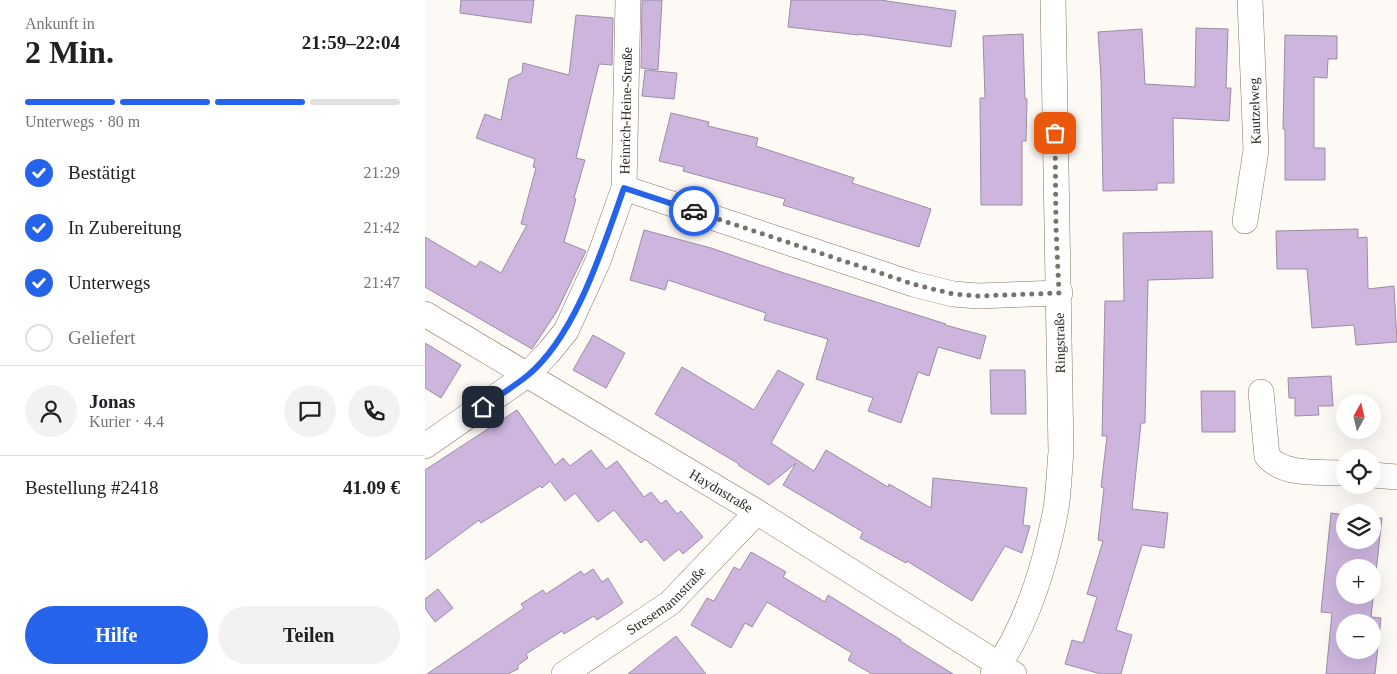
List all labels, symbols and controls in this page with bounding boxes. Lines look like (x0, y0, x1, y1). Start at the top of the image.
text: Ankunft in (25, 15, 95, 32)
text: 21:59–22:04 (302, 32, 400, 53)
text: 2 Min. (25, 34, 114, 70)
street label: Heinrich-Heine-Straße (617, 47, 635, 175)
street label: Kautzelweg (1246, 77, 1264, 145)
pin (1034, 112, 1076, 154)
text: Unterwegs · 80 m (25, 113, 140, 130)
icon: bag (1041, 119, 1069, 147)
icon: check (25, 159, 53, 187)
text: Bestätigt (68, 162, 136, 183)
text: 21:29 (364, 164, 400, 181)
courier (669, 186, 719, 236)
icon: car (680, 197, 708, 225)
icon: check (25, 214, 53, 242)
text: In Zubereitung (68, 217, 181, 238)
text: 21:42 (364, 219, 400, 236)
icon: check (25, 269, 53, 297)
text: Unterwegs (68, 272, 150, 293)
text: 21:47 (364, 274, 400, 291)
street label: Ringstraße (1052, 313, 1068, 373)
text: Geliefert (68, 327, 136, 348)
button: person (25, 385, 77, 437)
button: chat (284, 385, 336, 437)
button: phone (348, 385, 400, 437)
pin (462, 386, 504, 428)
text: Jonas (89, 391, 135, 412)
icon: home (469, 393, 497, 421)
north arrow (1336, 394, 1381, 439)
map controls (1336, 394, 1381, 659)
text: Kurier · 4.4 (89, 413, 164, 430)
button: locate (1336, 449, 1381, 494)
street label: Haydnstraße (687, 466, 756, 515)
text: Bestellung #2418 (25, 477, 159, 498)
text: 41.09 € (343, 477, 400, 498)
button: layers (1336, 504, 1381, 549)
button: + (1336, 559, 1381, 604)
street label: Stresemannstraße (623, 563, 708, 638)
button: Hilfe (25, 606, 208, 664)
button: Teilen (218, 606, 400, 664)
button: − (1336, 614, 1381, 659)

